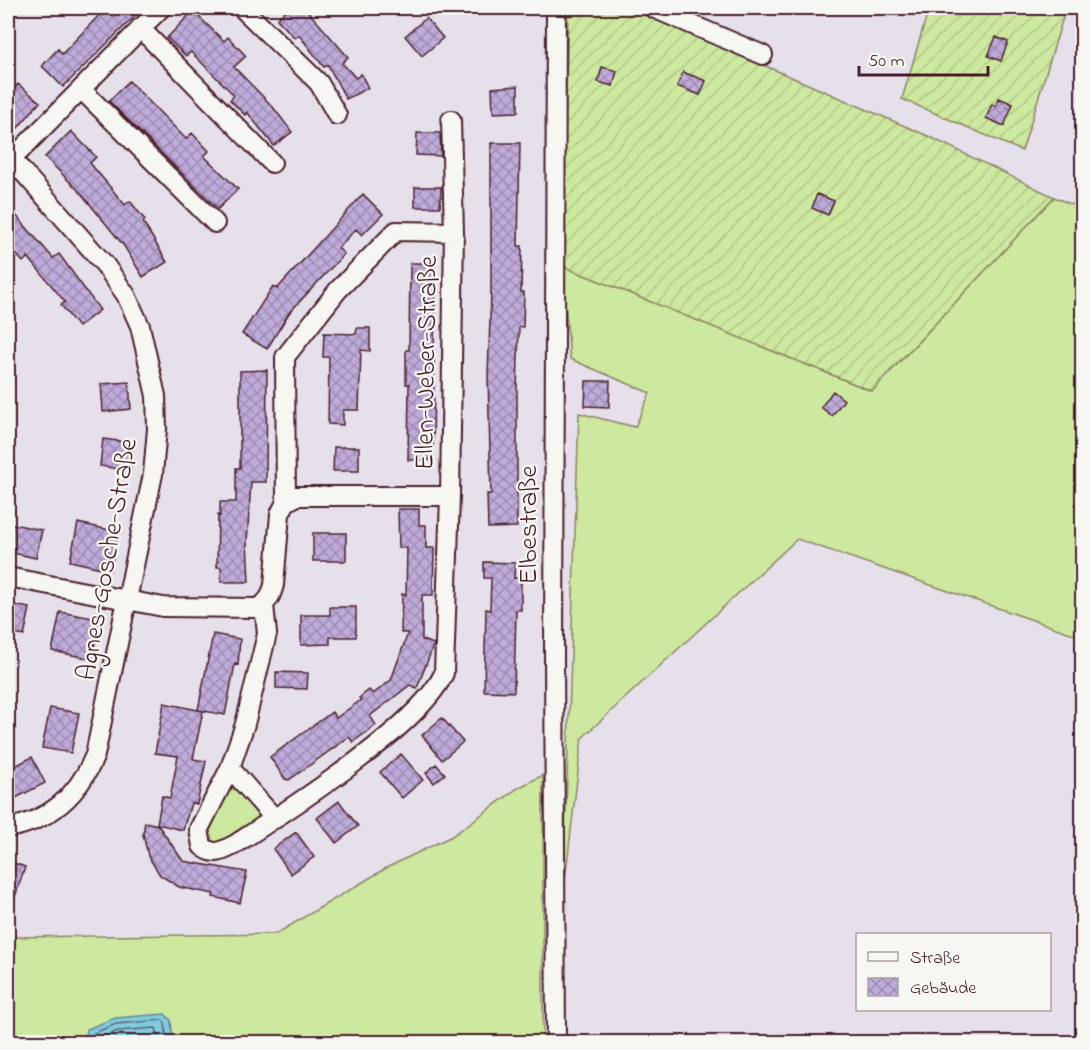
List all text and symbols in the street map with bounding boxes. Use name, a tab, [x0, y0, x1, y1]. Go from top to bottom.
scale bar	[859, 39, 988, 77]
text: 50 m	[868, 49, 905, 75]
street label: Ellen-Weber-Straße	[406, 255, 449, 471]
street label: Agnes-Gosche-Straße	[68, 434, 149, 684]
street label: Elbestraße	[510, 464, 549, 585]
legend	[856, 933, 1051, 1011]
text: Straße	[910, 946, 961, 972]
text: Gebäude	[910, 976, 977, 1002]

